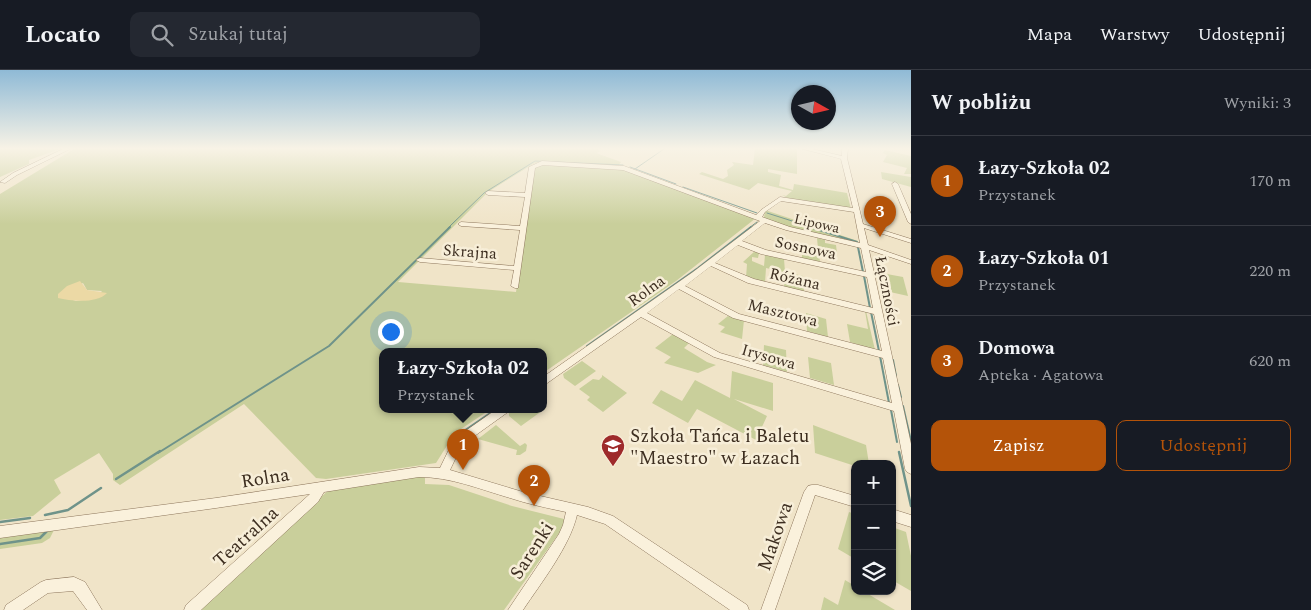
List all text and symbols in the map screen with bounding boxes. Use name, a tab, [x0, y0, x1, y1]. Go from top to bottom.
search box	[130, 12, 480, 57]
text: Locato	[25, 17, 100, 53]
text: Szukaj tutaj	[188, 20, 288, 49]
icon: search	[148, 21, 176, 49]
text: Mapa	[1027, 21, 1072, 48]
text: Warstwy	[1100, 21, 1169, 48]
text: Udostępnij	[1197, 21, 1286, 48]
north arrow	[791, 85, 836, 130]
text: W pobliżu	[931, 87, 1031, 119]
text: Wyniki: 3	[1224, 91, 1291, 115]
text: Łazy-Szkoła 02	[978, 154, 1110, 183]
text: 1	[943, 169, 951, 193]
text: 170 m	[1249, 169, 1291, 193]
text: Przystanek	[978, 183, 1056, 207]
pin: 3	[864, 196, 896, 237]
street label: Lipowa	[792, 208, 842, 239]
street label: Sosnowa	[773, 230, 839, 266]
street label: Skrajna	[442, 238, 498, 266]
text: Łazy-Szkoła 01	[978, 244, 1110, 273]
street label: Łączności	[868, 254, 906, 328]
text: 2	[943, 259, 951, 283]
text: 220 m	[1249, 259, 1291, 283]
street label: Różana	[767, 261, 823, 297]
street label: Rolna	[623, 269, 670, 313]
text: Przystanek	[978, 273, 1056, 297]
street label: Masztowa	[745, 293, 821, 333]
your location	[378, 319, 404, 345]
text: Domowa	[978, 334, 1055, 363]
street label: Irysowa	[739, 338, 799, 376]
popup	[379, 348, 547, 413]
text: 3	[943, 349, 951, 373]
text: 620 m	[1249, 349, 1291, 373]
text: Łazy-Szkoła 02	[397, 354, 529, 383]
text: Apteka · Agatowa	[978, 363, 1103, 387]
text: Przystanek	[397, 383, 475, 407]
button: Zapisz	[931, 420, 1106, 471]
button: Udostępnij	[1116, 420, 1291, 471]
place label: Szkoła Tańca i Baletu "Maestro" w Łazach	[630, 422, 810, 473]
pin: 1	[447, 429, 479, 470]
school or university icon: Szkoła Tańca i Baletu "Maestro" w Łazach	[600, 433, 626, 467]
street label: Rolna	[239, 460, 292, 497]
map controls	[851, 460, 896, 595]
button: +	[851, 460, 896, 505]
pin: 2	[518, 465, 550, 506]
street label: Makowa	[750, 497, 801, 575]
street label: Teatralna	[207, 499, 286, 575]
button: −	[851, 505, 896, 550]
street label: Sarenki	[503, 516, 562, 585]
button: layers	[851, 550, 896, 595]

